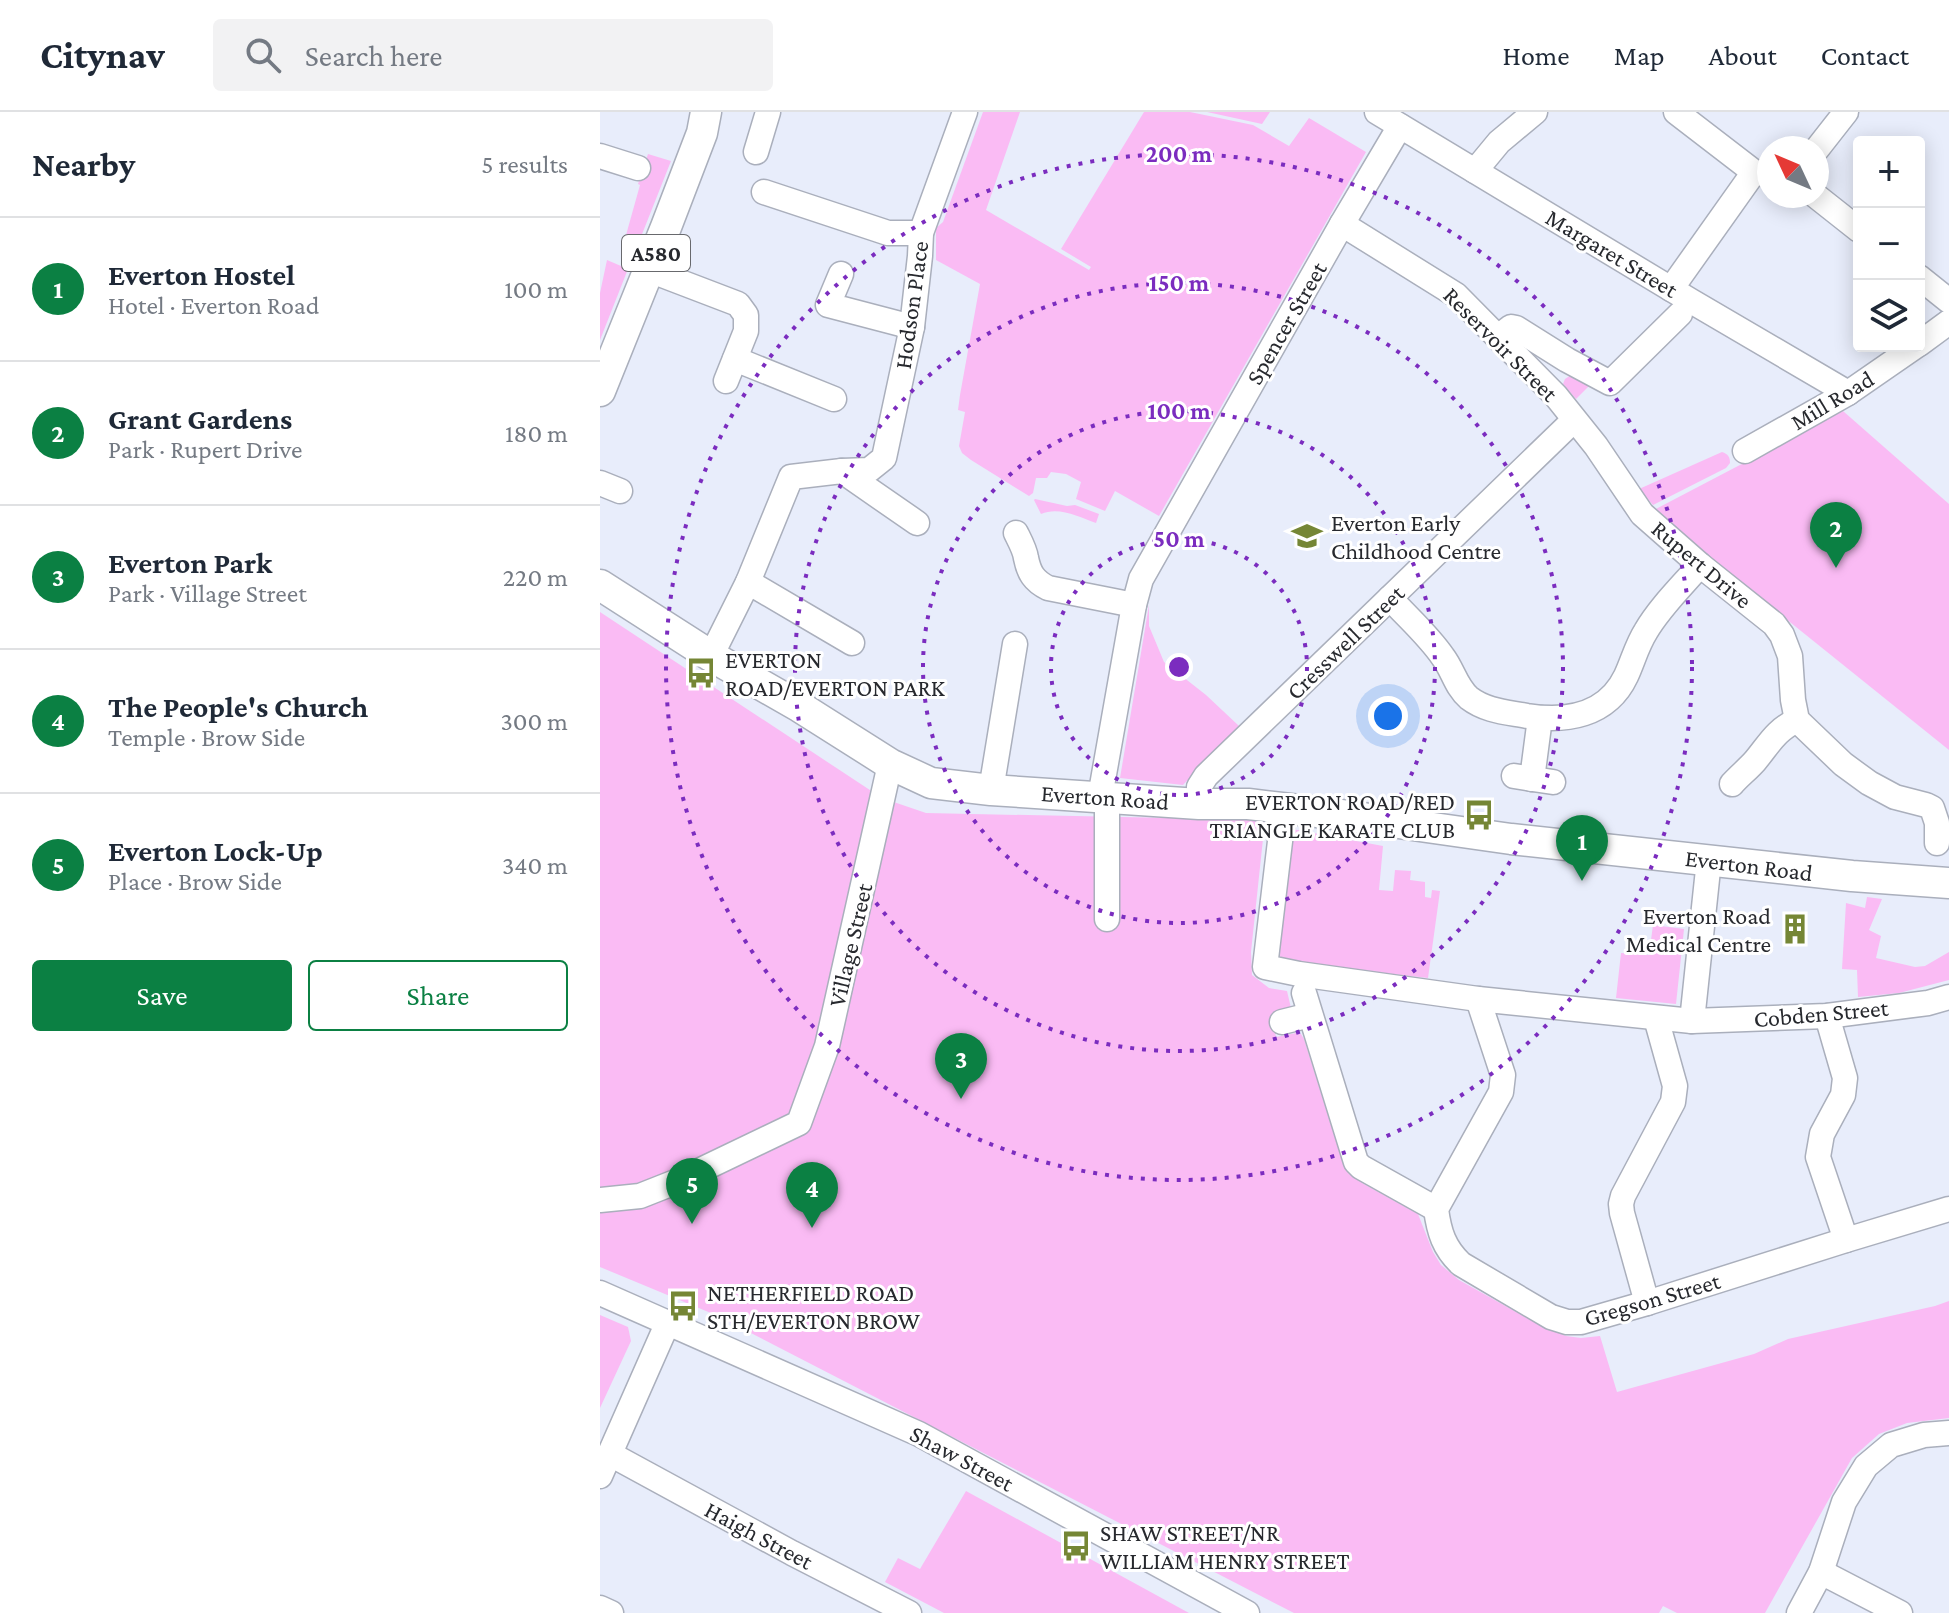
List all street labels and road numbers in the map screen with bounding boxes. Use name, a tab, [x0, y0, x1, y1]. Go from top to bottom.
street label: Margaret Street	[1541, 203, 1684, 303]
road number: A580	[622, 235, 690, 271]
street label: Hodson Place	[889, 239, 933, 371]
street label: Spencer Street	[1240, 256, 1332, 389]
street label: Reservoir Street	[1438, 281, 1564, 407]
street label: Mill Road	[1786, 365, 1879, 435]
street label: Rupert Drive	[1647, 514, 1757, 614]
street label: Cresswell Street	[1281, 578, 1410, 705]
street label: Everton Road	[1040, 779, 1170, 815]
street label: Everton Road	[1684, 844, 1815, 886]
street label: Village Street	[823, 880, 878, 1009]
street label: Cobden Street	[1753, 994, 1891, 1032]
street label: Gregson Street	[1581, 1266, 1724, 1331]
street label: Shaw Street	[906, 1419, 1019, 1497]
street label: Haigh Street	[700, 1495, 819, 1575]

